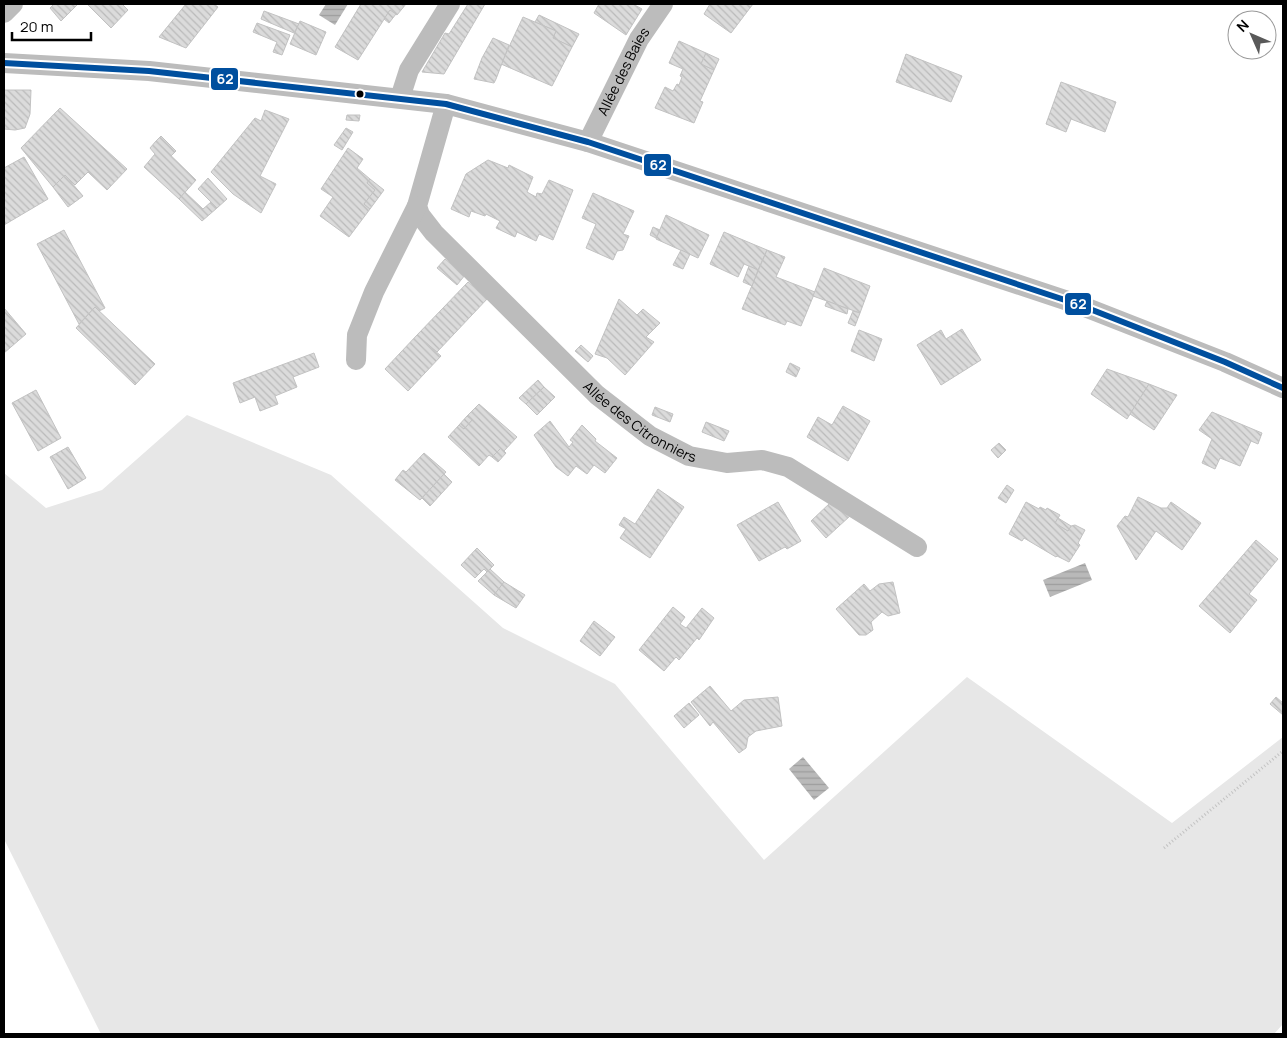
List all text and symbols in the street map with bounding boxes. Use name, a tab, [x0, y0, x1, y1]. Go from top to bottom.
scale bar	[12, 10, 91, 42]
north arrow	[1227, 10, 1277, 60]
text: N	[1232, 15, 1253, 36]
text: 20 m	[20, 16, 53, 37]
street label: Allée des Baies	[593, 23, 653, 118]
line badge: 62	[210, 67, 239, 91]
text: 62	[216, 69, 234, 88]
unlabelled marker	[355, 89, 365, 99]
line badge: 62	[643, 153, 672, 177]
text: 62	[649, 155, 667, 174]
line badge: 62	[1064, 292, 1092, 316]
text: 62	[1069, 294, 1087, 313]
street label: Allée des Citronniers	[579, 377, 698, 466]

